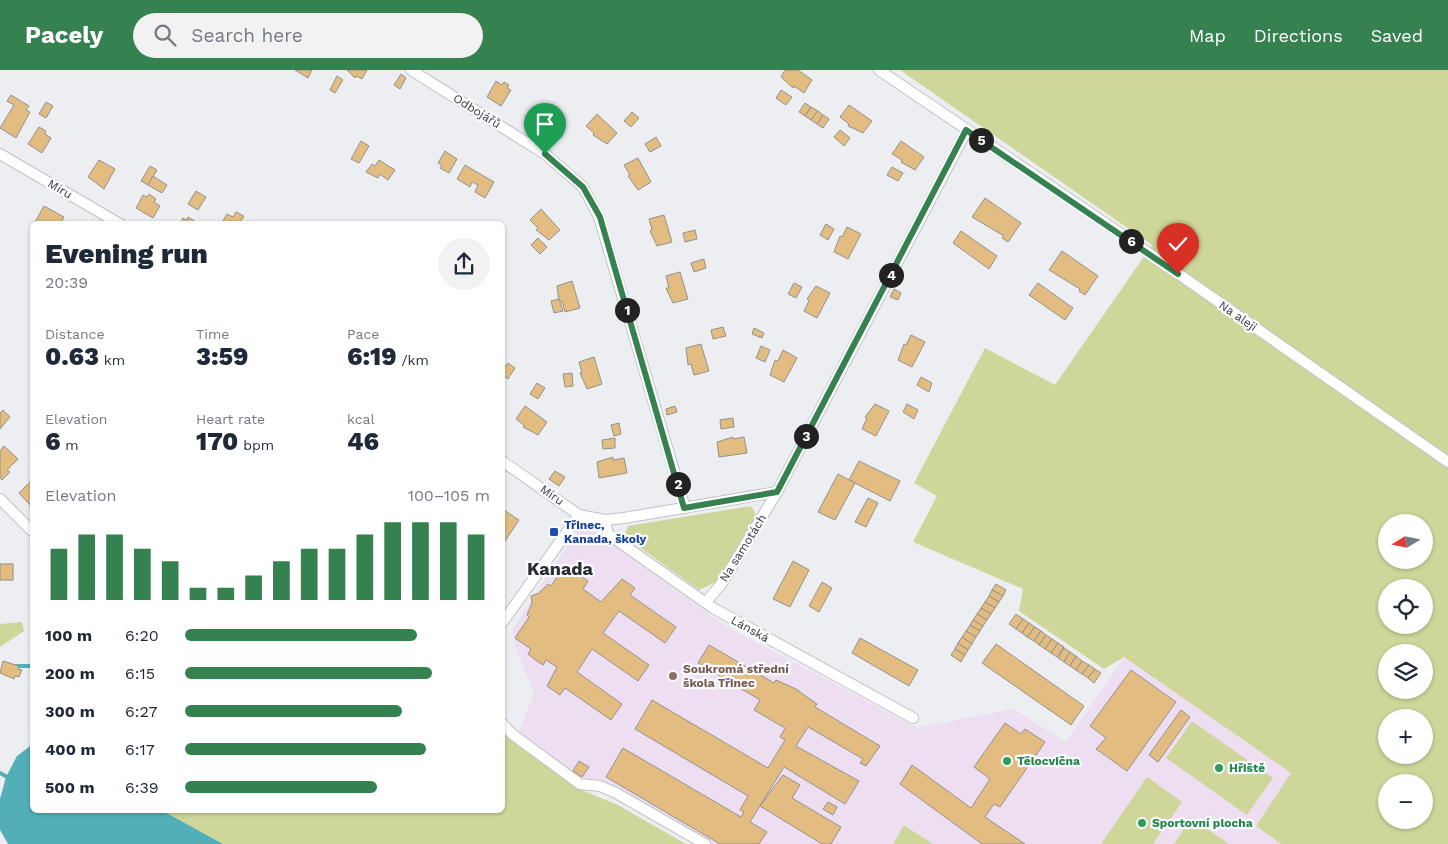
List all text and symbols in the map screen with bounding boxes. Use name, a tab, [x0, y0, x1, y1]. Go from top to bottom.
search box	[133, 13, 483, 58]
text: Pacely	[25, 21, 103, 49]
icon: search	[151, 21, 179, 49]
text: Search here	[191, 24, 303, 47]
text: Map	[1189, 25, 1226, 46]
text: Directions	[1254, 25, 1343, 46]
text: Saved	[1371, 25, 1423, 46]
street label: Odbojářů	[451, 91, 503, 131]
pin	[524, 103, 566, 154]
icon: arrive	[531, 110, 559, 138]
pin: 5	[968, 128, 994, 152]
text: 5	[977, 132, 986, 148]
street label: Míru	[45, 177, 75, 201]
pin	[1157, 223, 1199, 274]
pin: 6	[1118, 228, 1144, 254]
icon: check	[1164, 230, 1192, 258]
text: 6	[1127, 233, 1136, 249]
text: Evening run	[45, 237, 208, 270]
button: share	[438, 238, 490, 290]
pin: 4	[878, 262, 904, 288]
text: 4	[887, 267, 896, 283]
text: 20:39	[45, 273, 88, 292]
pin: 1	[614, 298, 640, 322]
street label: Na aleji	[1216, 298, 1260, 334]
text: 1	[624, 302, 631, 318]
text: Distance	[45, 326, 105, 342]
text: Time	[196, 326, 229, 342]
text: Pace	[347, 326, 379, 342]
text: 0.63	[45, 342, 99, 371]
text: 3:59	[196, 342, 249, 371]
text: 6:19	[347, 342, 397, 371]
text: km	[99, 352, 125, 368]
text: /km	[397, 352, 429, 368]
text: Elevation	[45, 411, 108, 427]
text: Heart rate	[196, 411, 265, 427]
text: kcal	[347, 411, 375, 427]
pin: 3	[794, 424, 818, 448]
text: 6	[45, 427, 60, 456]
text: 170	[196, 427, 238, 456]
text: 46	[347, 427, 379, 456]
text: 3	[802, 428, 811, 444]
text: m	[60, 437, 79, 453]
text: bpm	[238, 437, 274, 453]
pin: 2	[666, 472, 690, 496]
text: 2	[674, 476, 683, 492]
street label: Míru	[537, 482, 567, 508]
text: Elevation	[45, 486, 116, 505]
text: 100–105 m	[408, 486, 490, 505]
street label: Na samotách	[717, 512, 769, 584]
north arrow	[1378, 514, 1432, 569]
map controls	[1378, 514, 1433, 829]
place label: Třinec, Kanada, školy	[564, 518, 647, 546]
marker: Třinec, Kanada, školy	[548, 526, 560, 538]
district label: Kanada	[527, 558, 594, 579]
button: locate	[1378, 579, 1433, 634]
street label: Lánská	[729, 613, 772, 645]
text: 100 m	[45, 626, 92, 645]
text: 6:20	[125, 626, 159, 645]
button: layers	[1378, 644, 1433, 699]
place label: Soukromá střední škola Třinec	[683, 662, 789, 690]
text: 200 m	[45, 664, 95, 683]
text: 6:15	[125, 664, 155, 683]
marker: Soukromá střední škola Třinec	[667, 670, 679, 682]
text: 300 m	[45, 702, 95, 721]
text: 6:27	[125, 702, 157, 721]
button: +	[1378, 709, 1433, 764]
text: 400 m	[45, 740, 96, 759]
text: 6:17	[125, 740, 155, 759]
place label: Tělocvična	[1017, 754, 1080, 768]
marker: Tělocvična	[1001, 755, 1013, 767]
place label: Hřiště	[1229, 761, 1265, 775]
marker: Hřiště	[1213, 762, 1225, 774]
button: −	[1378, 774, 1433, 829]
text: 500 m	[45, 778, 95, 797]
text: 6:39	[125, 778, 159, 797]
place label: Sportovní plocha	[1152, 816, 1253, 830]
marker: Sportovní plocha	[1136, 817, 1148, 829]

